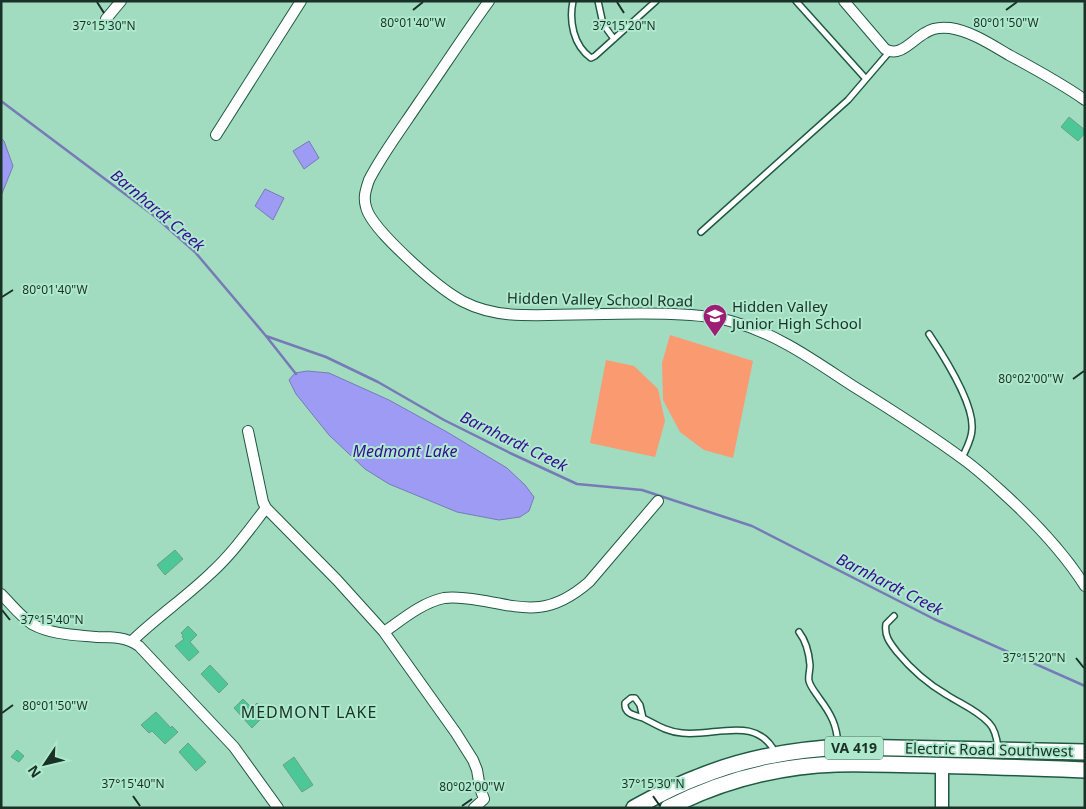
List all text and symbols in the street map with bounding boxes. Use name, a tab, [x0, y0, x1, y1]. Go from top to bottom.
text: 80°01'40"W	[380, 14, 446, 31]
text: 80°01'50"W	[973, 14, 1039, 31]
text: 37°15'30"N	[72, 17, 136, 34]
text: 37°15'20"N	[592, 17, 656, 34]
water label: Barnhardt Creek	[106, 164, 211, 257]
text: 80°01'40"W	[22, 281, 88, 298]
street label: Hidden Valley School Road	[507, 287, 693, 311]
place label: Hidden Valley Junior High School	[730, 296, 862, 333]
school or university icon: Hidden Valley Junior High School	[702, 303, 728, 337]
text: 80°02'00"W	[998, 370, 1064, 387]
water label: Barnhardt Creek	[457, 406, 572, 477]
water label: Medmont Lake	[353, 440, 457, 462]
water label: Barnhardt Creek	[833, 548, 948, 621]
text: 37°15'40"N	[20, 611, 84, 628]
text: 37°15'20"N	[1002, 649, 1066, 666]
text: 80°01'50"W	[22, 697, 88, 714]
district label: MEDMONT LAKE	[241, 701, 377, 723]
road number: VA 419	[825, 736, 883, 760]
street label: Electric Road Southwest	[905, 738, 1074, 760]
north arrow	[20, 739, 70, 789]
text: N	[23, 762, 45, 782]
text: 37°15'40"N	[101, 775, 165, 792]
text: 37°15'30"N	[621, 775, 685, 792]
text: 80°02'00"W	[439, 778, 505, 795]

